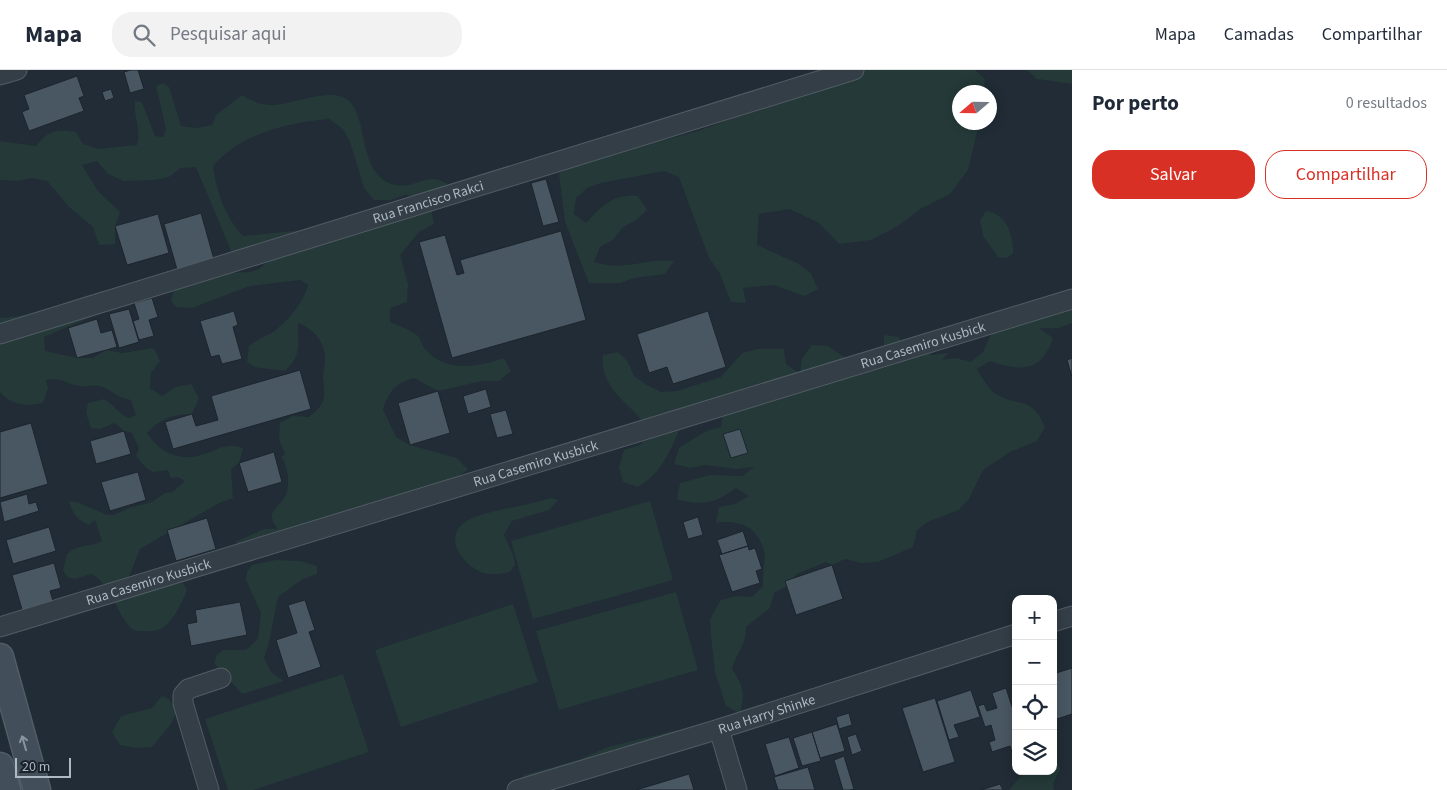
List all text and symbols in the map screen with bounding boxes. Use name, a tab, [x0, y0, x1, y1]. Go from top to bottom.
search box	[112, 12, 462, 57]
text: Mapa	[25, 17, 82, 52]
icon: search	[130, 21, 158, 49]
text: Pesquisar aqui	[170, 21, 286, 48]
text: Mapa	[1155, 22, 1196, 47]
text: Camadas	[1224, 22, 1294, 47]
text: Compartilhar	[1322, 22, 1422, 47]
north arrow	[952, 85, 997, 130]
text: Por perto	[1092, 88, 1179, 118]
text: 0 resultados	[1346, 92, 1427, 114]
button: Salvar	[1092, 150, 1255, 199]
button: Compartilhar	[1265, 150, 1427, 199]
street label: Rua Francisco Rakci	[370, 176, 486, 229]
street label: Rua Casemiro Kusbick	[858, 317, 988, 374]
street label: Rua Casemiro Kusbick	[471, 436, 601, 493]
street label: Rua Casemiro Kusbick	[84, 554, 213, 611]
map controls	[1012, 595, 1057, 775]
button: +	[1012, 595, 1057, 640]
button: −	[1012, 640, 1057, 685]
button: locate	[1012, 685, 1057, 730]
street label: Rua Harry Shinke	[716, 690, 818, 740]
button: layers	[1012, 730, 1057, 775]
one-way arrow	[19, 735, 28, 751]
scale bar	[15, 755, 71, 778]
text: 20 m	[22, 757, 50, 777]

